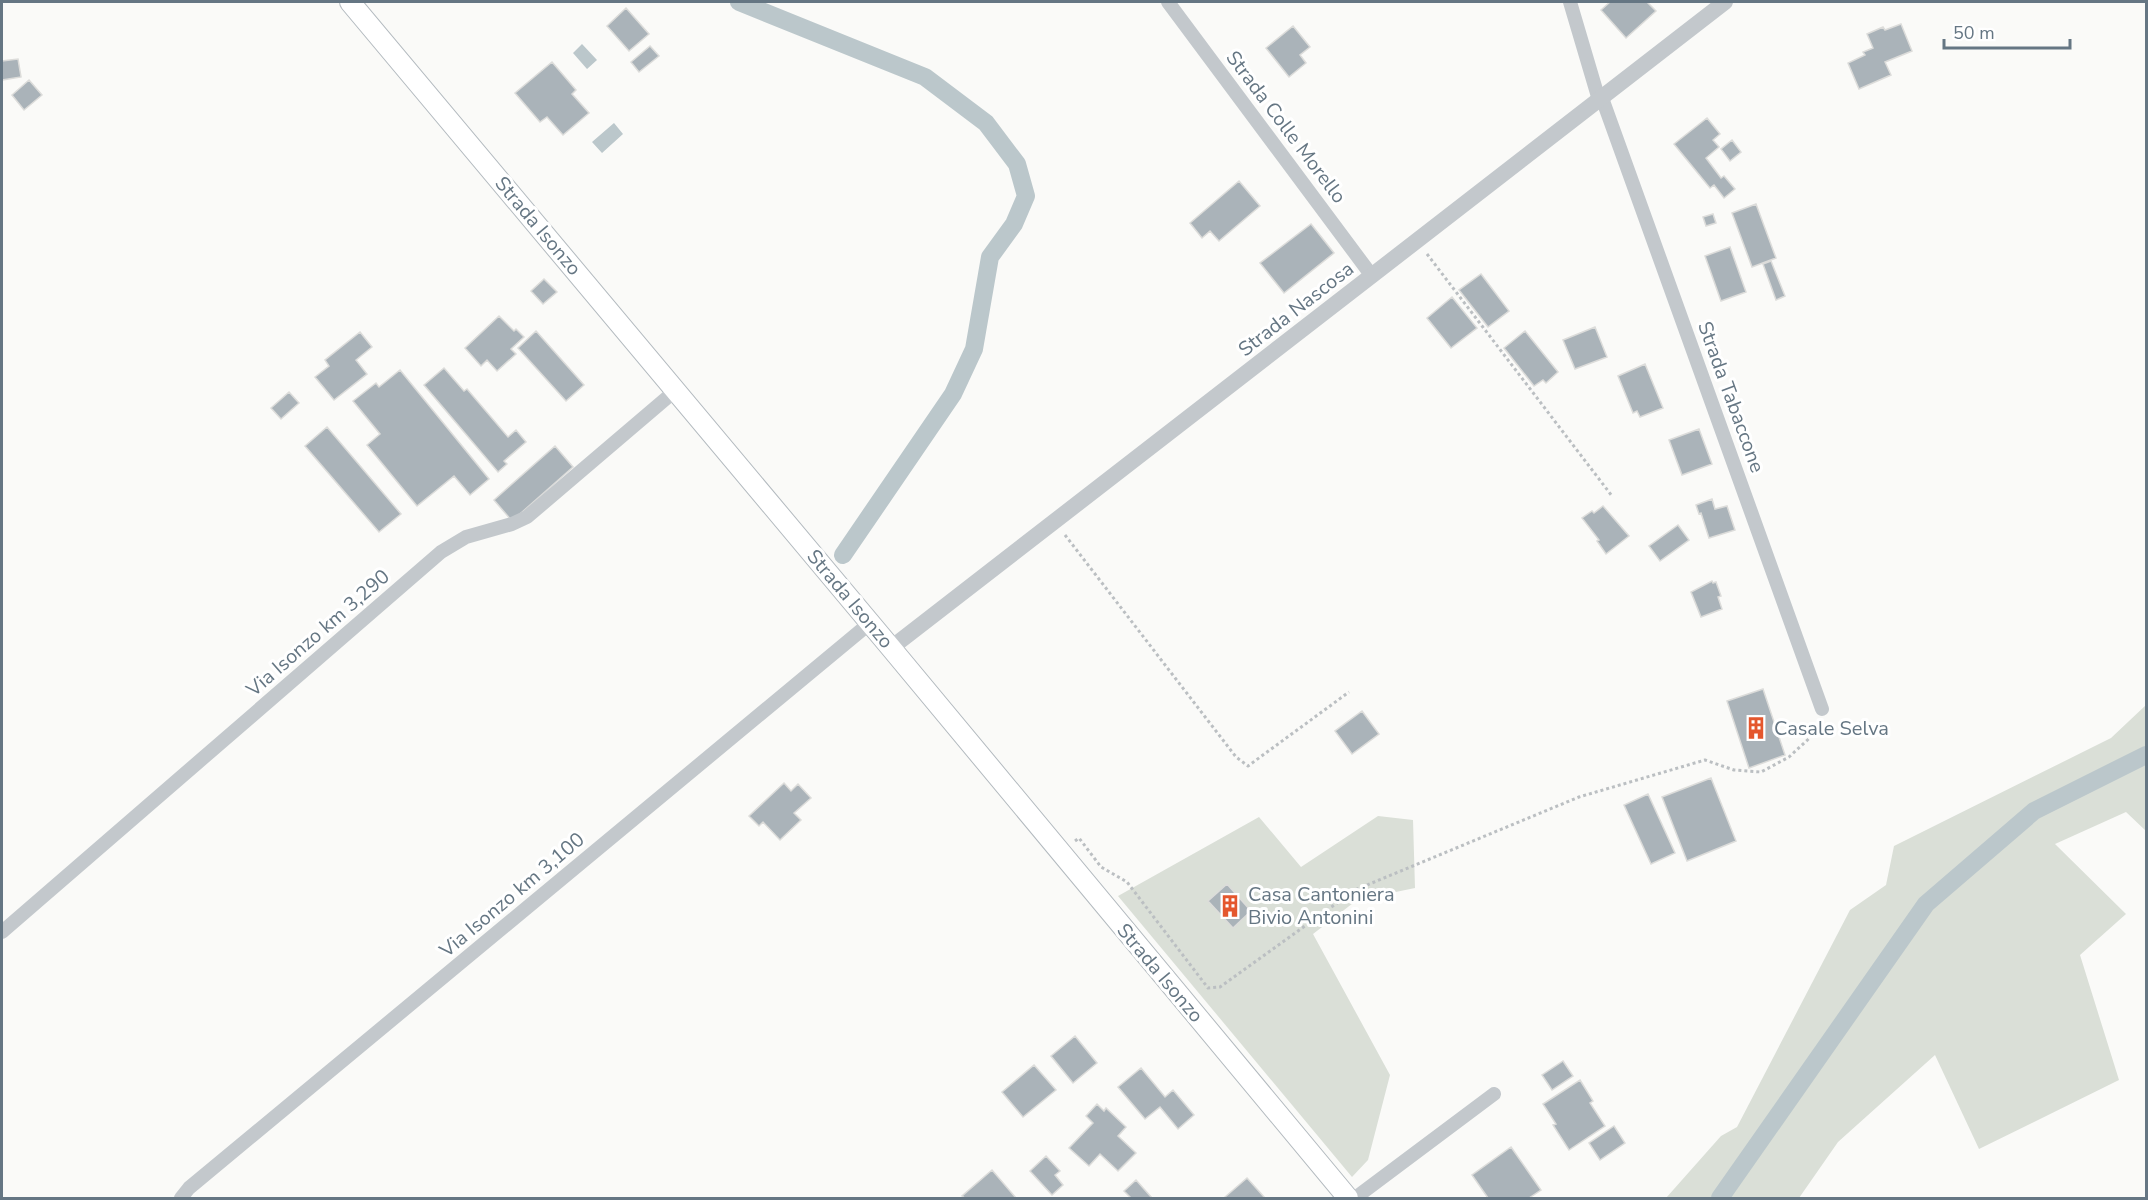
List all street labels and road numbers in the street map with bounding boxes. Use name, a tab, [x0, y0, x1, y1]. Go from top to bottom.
street label: Strada Colle Morello	[1220, 45, 1352, 209]
street label: Strada Isonzo	[489, 171, 587, 281]
street label: Strada Nascosa	[1233, 255, 1359, 363]
street label: Strada Tabaccone	[1691, 318, 1771, 476]
street label: Strada Isonzo	[801, 544, 899, 654]
street label: Via Isonzo km 3,290	[240, 563, 395, 703]
street label: Via Isonzo km 3,100	[433, 826, 590, 964]
street label: Strada Isonzo	[1111, 918, 1209, 1028]

